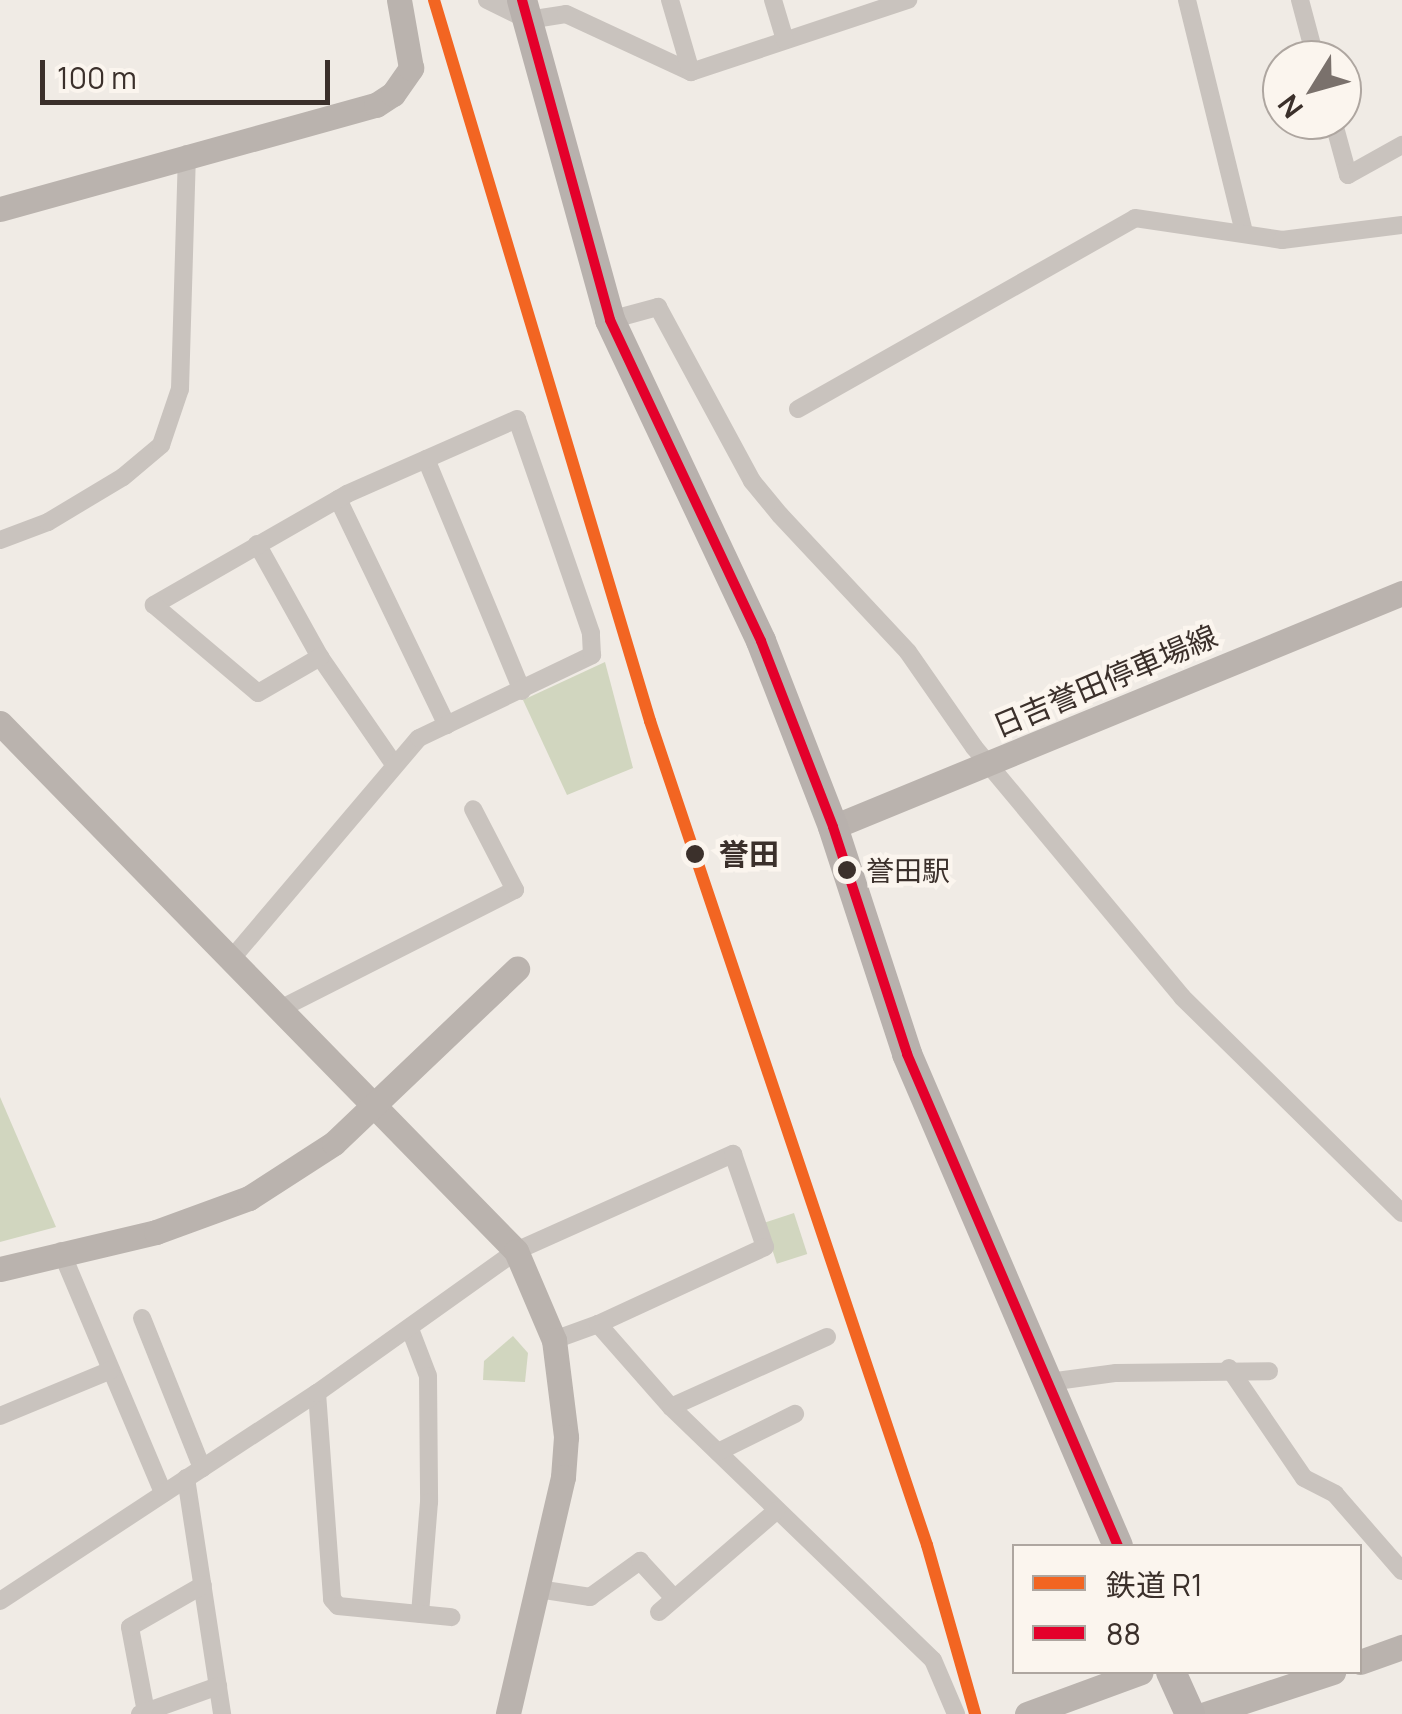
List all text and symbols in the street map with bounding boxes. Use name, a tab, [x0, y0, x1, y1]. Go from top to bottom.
scale bar	[45, 40, 335, 102]
north arrow	[1262, 40, 1362, 140]
text: 100 m	[57, 57, 137, 98]
text: N	[1268, 87, 1311, 126]
street label: 日吉誉田停車場線	[988, 618, 1222, 744]
place label: 誉田	[719, 836, 779, 872]
marker: 誉田	[680, 839, 710, 869]
place label: 誉田駅	[866, 853, 950, 887]
marker: 誉田駅	[837, 860, 857, 880]
legend	[1012, 1544, 1362, 1674]
text: 鉄道 R1	[1106, 1564, 1203, 1605]
text: 88	[1106, 1613, 1141, 1654]

